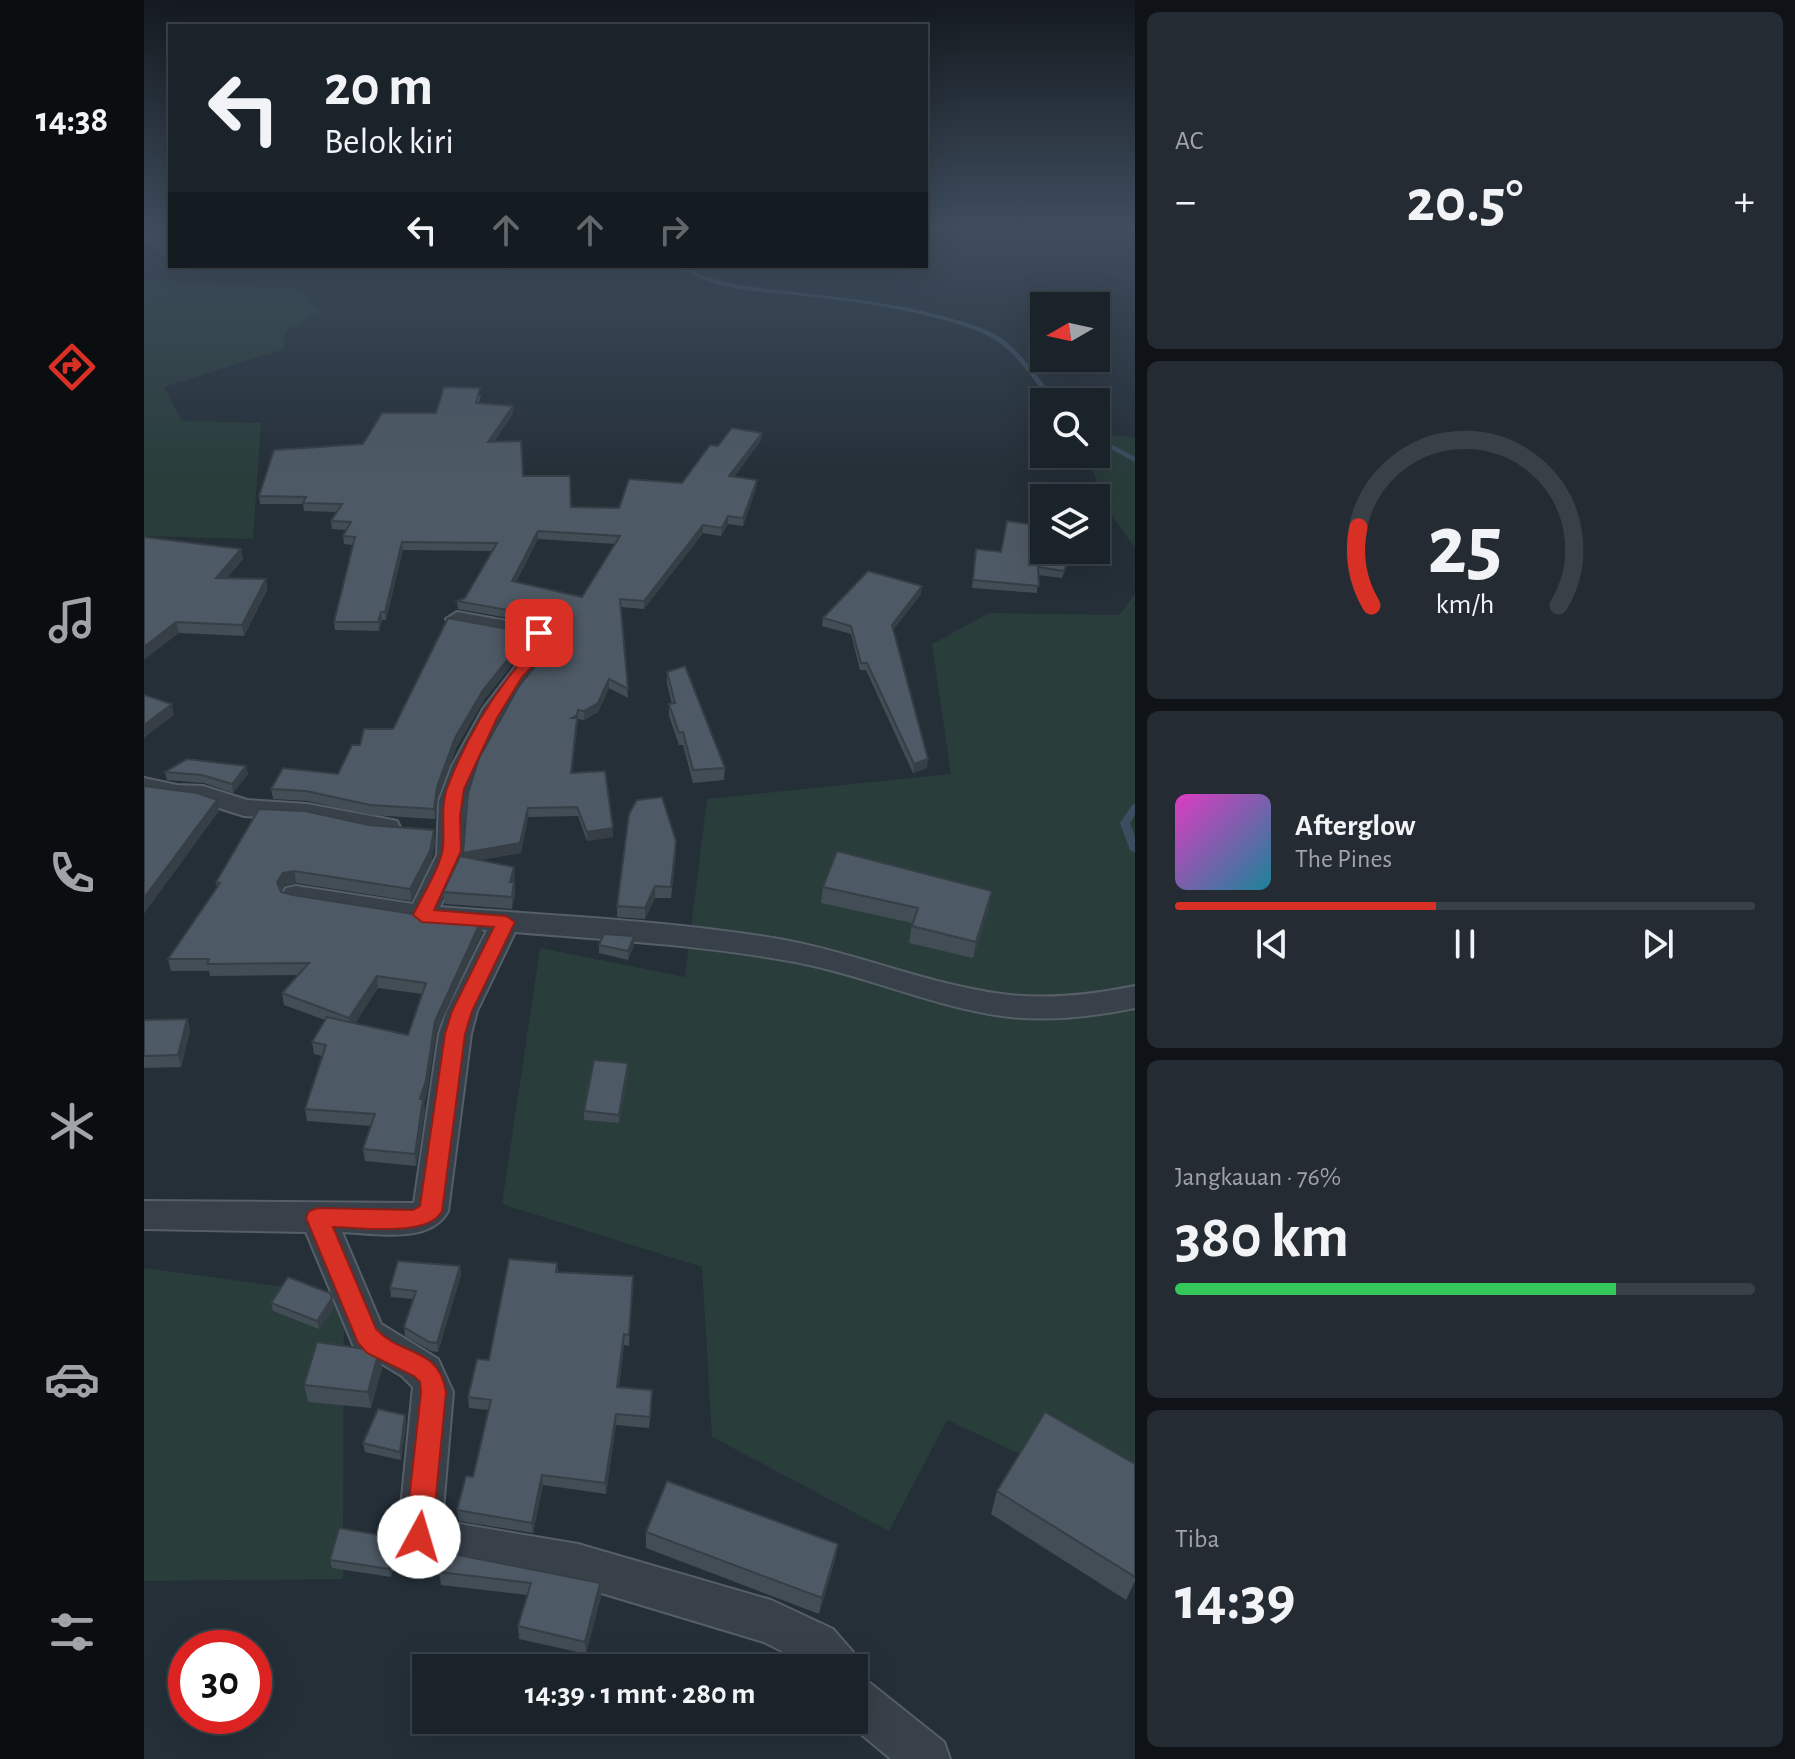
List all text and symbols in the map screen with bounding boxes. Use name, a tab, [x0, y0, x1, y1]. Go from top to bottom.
icon: left	[192, 56, 296, 160]
text: 20 m	[324, 59, 433, 115]
text: 14:38	[36, 102, 108, 138]
text: Belok kiri	[324, 124, 454, 160]
text: AC	[1175, 128, 1203, 154]
text: 20.5°	[1407, 172, 1523, 232]
text: −	[1175, 180, 1196, 224]
text: +	[1734, 180, 1755, 224]
icon: left	[400, 208, 444, 252]
icon: ahead	[484, 208, 528, 252]
icon: ahead	[568, 208, 612, 252]
icon: right	[652, 208, 696, 252]
north arrow	[1030, 292, 1110, 372]
map controls	[1030, 292, 1110, 564]
icon: directions	[44, 339, 100, 395]
button: search	[1030, 388, 1110, 468]
button: layers	[1030, 484, 1110, 564]
text: 25	[1427, 505, 1503, 589]
text: km/h	[1436, 590, 1494, 619]
icon: music	[44, 592, 100, 648]
pin	[505, 599, 573, 667]
icon: arrive	[517, 611, 561, 655]
text: Afterglow	[1295, 811, 1416, 841]
icon: phone	[44, 845, 100, 901]
text: The Pines	[1295, 846, 1392, 872]
icon: previous	[1250, 922, 1294, 966]
icon: pause	[1443, 922, 1487, 966]
icon: next	[1636, 922, 1680, 966]
icon: climate	[44, 1098, 100, 1154]
text: Jangkauan · 76%	[1175, 1164, 1341, 1190]
text: 380 km	[1175, 1208, 1349, 1268]
icon: car	[44, 1351, 100, 1407]
position arrow	[377, 1495, 461, 1579]
text: Tiba	[1175, 1526, 1219, 1552]
text: 14:39	[1175, 1570, 1295, 1630]
icon: filters	[44, 1604, 100, 1660]
speed limit sign: 30	[168, 1630, 272, 1734]
text: 14:39 · 1 mnt · 280 m	[525, 1679, 755, 1709]

